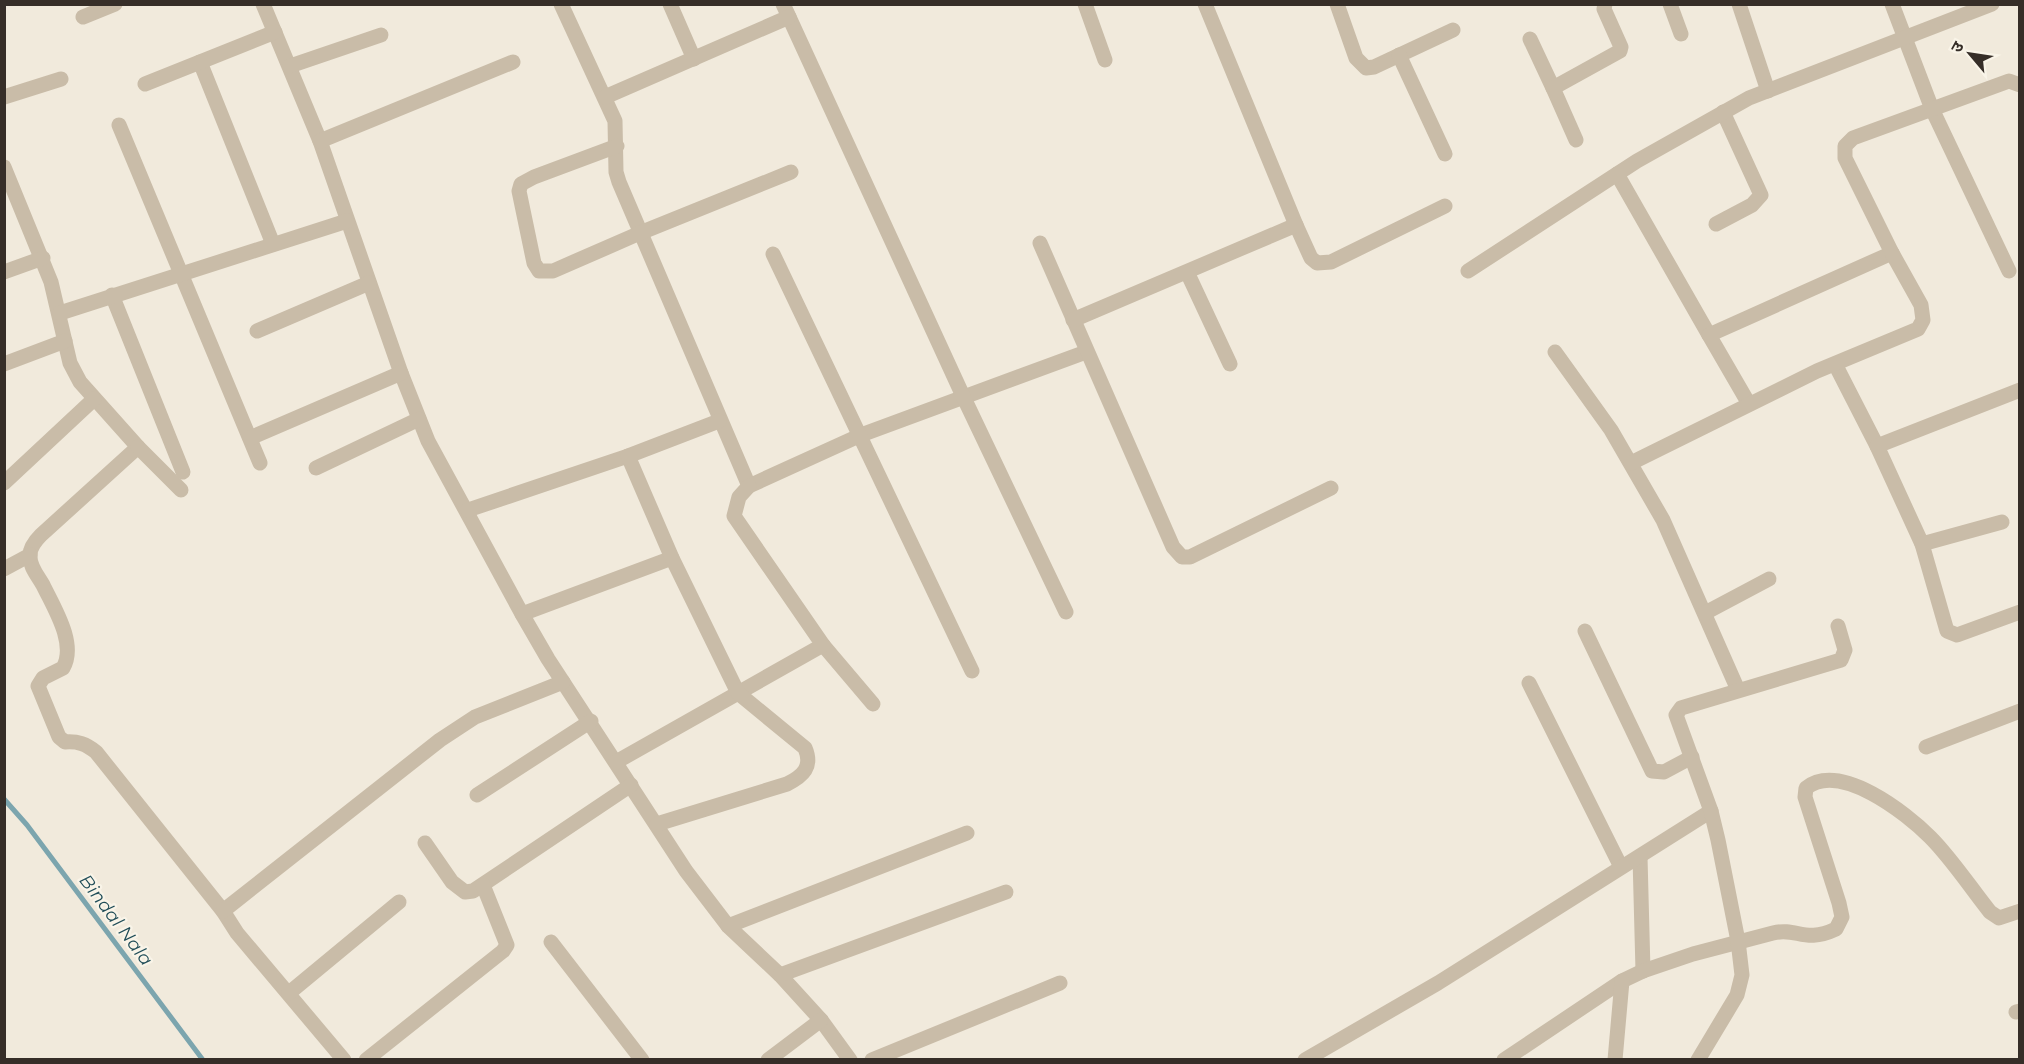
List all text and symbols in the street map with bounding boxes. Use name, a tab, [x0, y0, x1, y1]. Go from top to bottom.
north arrow	[1940, 24, 2000, 84]
text: उ	[1947, 38, 1968, 56]
water label: Bindal Nala	[75, 870, 157, 970]

